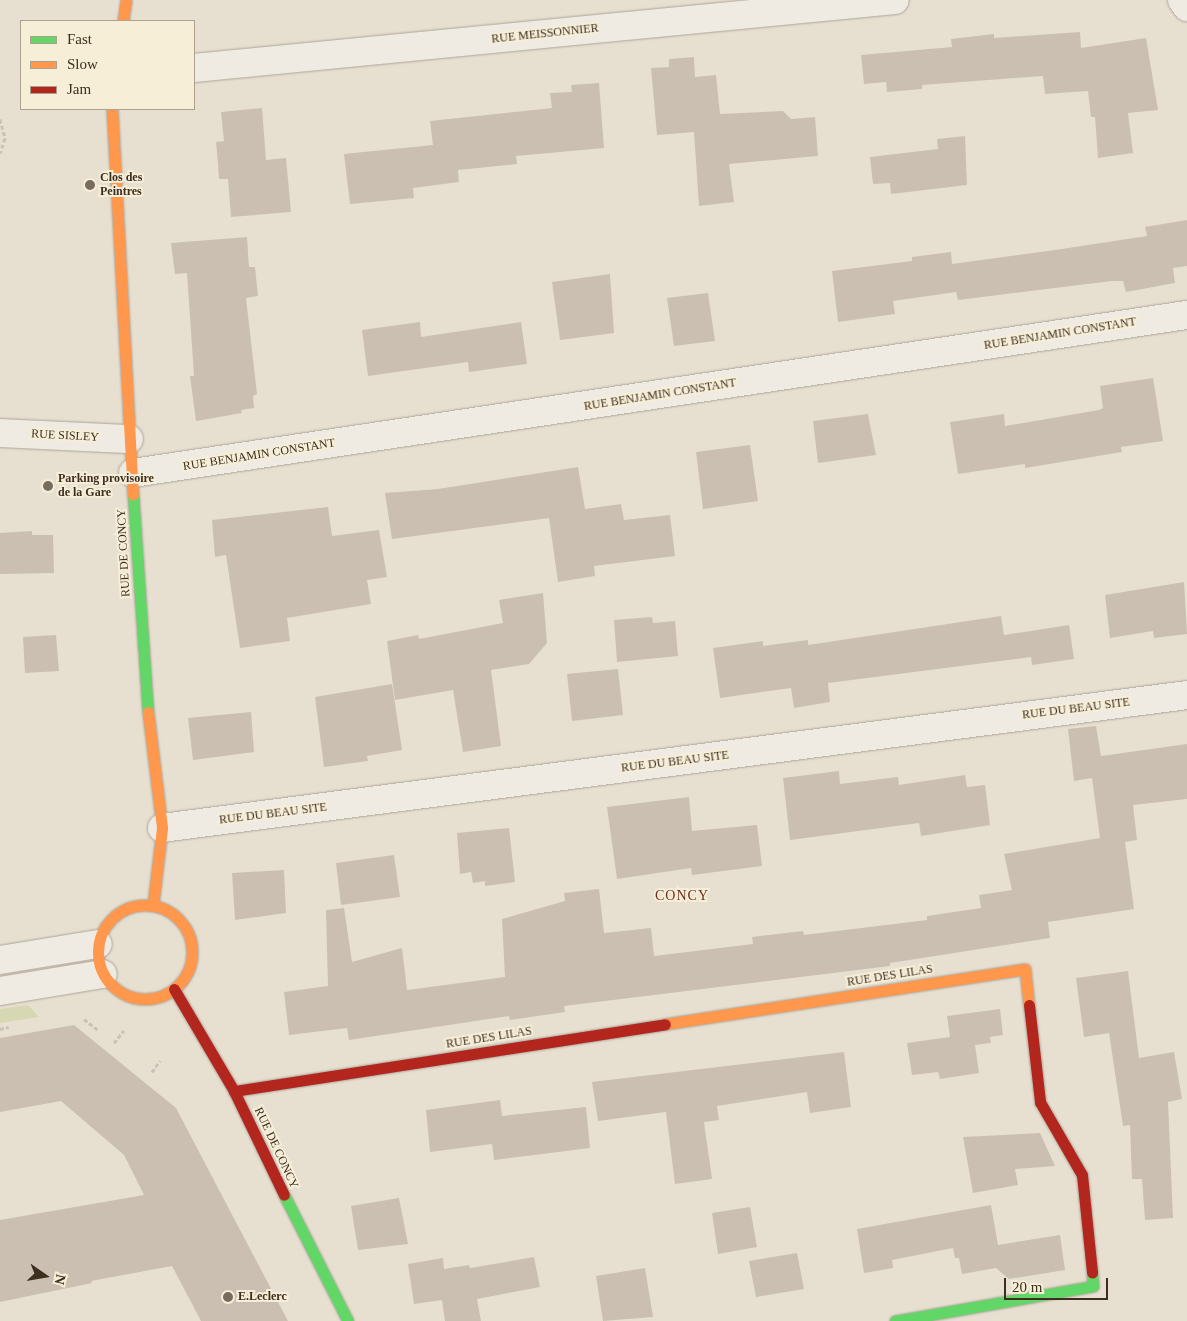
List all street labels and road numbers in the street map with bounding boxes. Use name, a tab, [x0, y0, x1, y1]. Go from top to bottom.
street label: RUE MEISSONNIER	[491, 21, 599, 47]
street label: RUE BENJAMIN CONSTANT	[983, 315, 1137, 353]
street label: RUE BENJAMIN CONSTANT	[583, 376, 737, 414]
street label: RUE SISLEY	[31, 427, 99, 445]
street label: RUE BENJAMIN CONSTANT	[182, 436, 336, 474]
street label: RUE DE CONCY	[115, 509, 133, 597]
street label: RUE DU BEAU SITE	[1021, 695, 1131, 723]
street label: RUE DU BEAU SITE	[620, 748, 730, 776]
street label: RUE DU BEAU SITE	[218, 800, 328, 828]
street label: RUE DES LILAS	[846, 962, 934, 990]
street label: RUE DES LILAS	[445, 1024, 533, 1052]
street label: RUE DE CONCY	[251, 1105, 301, 1191]

